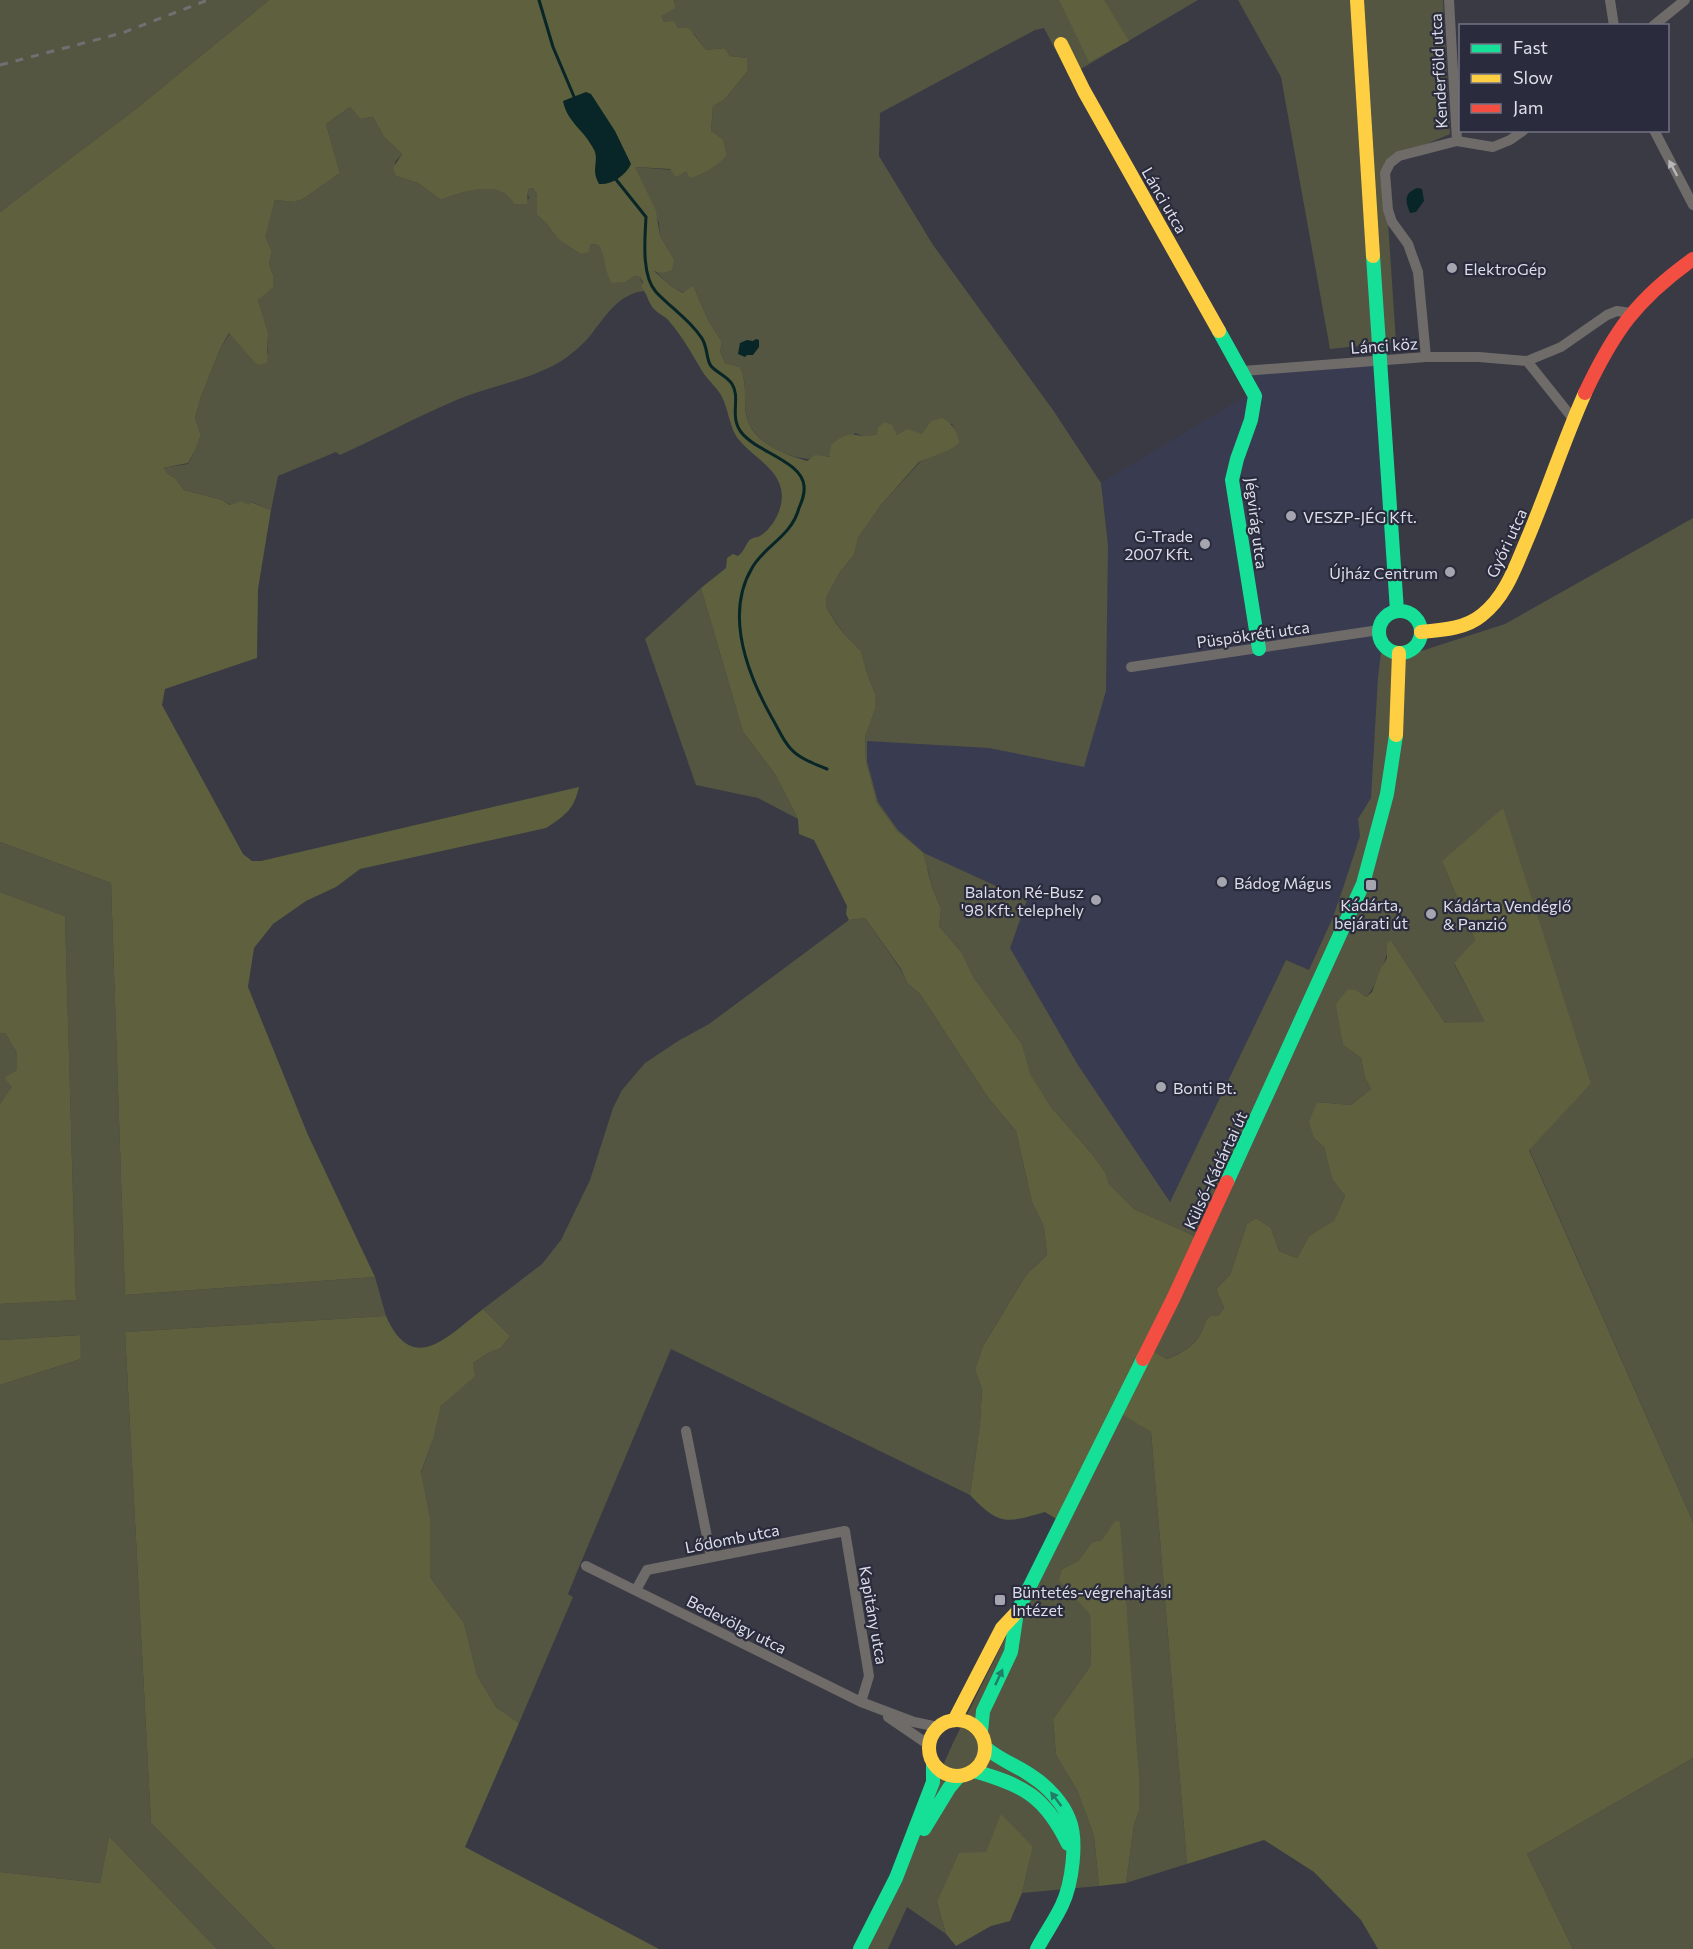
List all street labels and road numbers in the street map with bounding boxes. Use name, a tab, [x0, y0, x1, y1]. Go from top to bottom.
street label: Kenderföld utca	[1425, 13, 1451, 129]
street label: Lánci utca	[1138, 163, 1192, 237]
street label: Lánci köz	[1350, 333, 1418, 357]
street label: Jégvirág utca	[1242, 476, 1272, 570]
street label: Győri utca	[1482, 505, 1530, 581]
street label: Püspökréti utca	[1195, 617, 1311, 651]
street label: Külső-Kádártai út	[1179, 1108, 1251, 1232]
street label: Lődomb utca	[683, 1520, 781, 1556]
street label: Kapitány utca	[856, 1564, 892, 1666]
street label: Bedevölgy utca	[684, 1591, 790, 1657]

